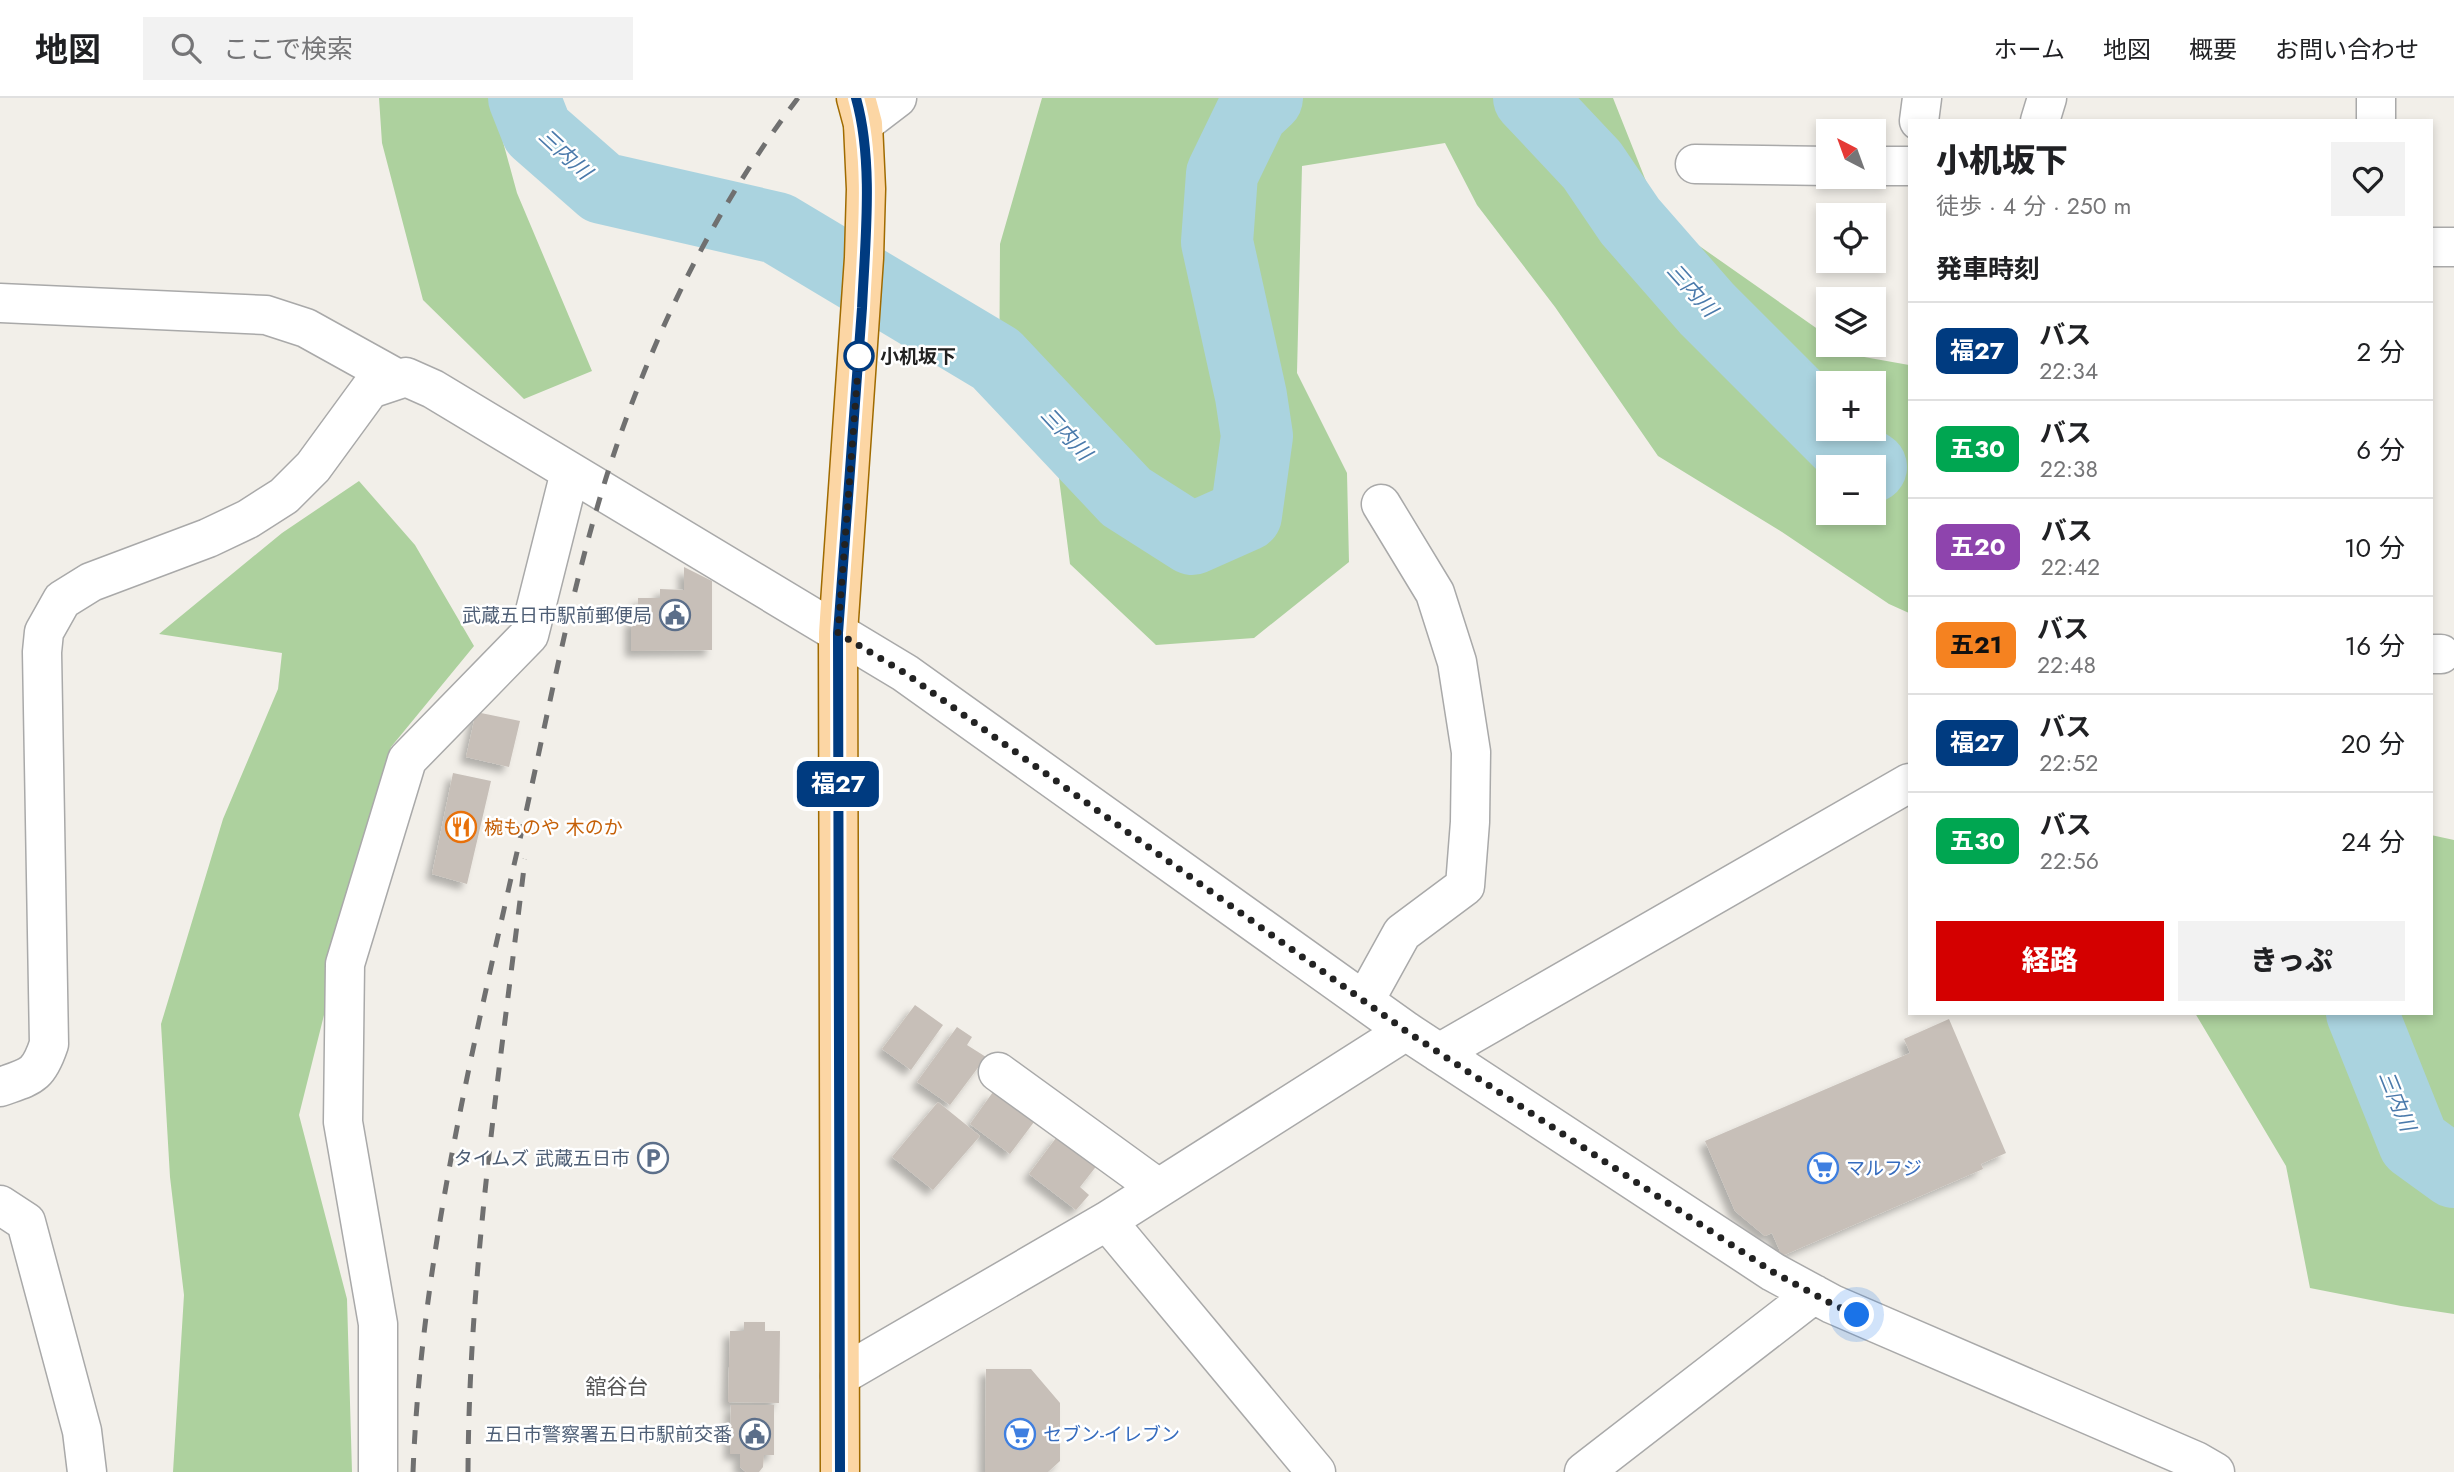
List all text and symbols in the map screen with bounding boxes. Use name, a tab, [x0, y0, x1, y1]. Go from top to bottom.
search box	[143, 17, 633, 80]
text: 地図	[35, 26, 101, 73]
icon: search	[167, 29, 205, 67]
text: ここで検索	[223, 30, 353, 68]
text: ホーム	[1994, 32, 2065, 67]
text: 地図	[2103, 32, 2151, 67]
text: 概要	[2189, 32, 2237, 67]
text: お問い合わせ	[2275, 32, 2419, 67]
north arrow	[1816, 119, 1886, 189]
map controls	[1816, 119, 1886, 525]
water label: 三内川	[532, 122, 600, 188]
text: 小机坂下	[1936, 137, 2068, 184]
button: heart	[2331, 142, 2405, 216]
text: 徒歩 · 4 分 · 250 m	[1936, 189, 2131, 223]
button: locate	[1816, 203, 1886, 273]
text: 発車時刻	[1936, 250, 2040, 288]
water label: 三内川	[1660, 257, 1726, 325]
button: layers	[1816, 287, 1886, 357]
text: バス	[2039, 316, 2091, 354]
text: 福27	[1950, 333, 2004, 368]
text: 2 分	[2356, 333, 2405, 371]
marker: 小机坂下	[844, 341, 874, 371]
place label: 小机坂下	[880, 343, 956, 370]
text: 22:34	[2039, 354, 2098, 388]
button: +	[1816, 371, 1886, 441]
water label: 三内川	[1034, 401, 1100, 469]
text: バス	[2040, 414, 2092, 452]
text: 五30	[1950, 431, 2005, 466]
text: 6 分	[2356, 431, 2405, 469]
text: 22:38	[2040, 452, 2098, 486]
button: −	[1816, 455, 1886, 525]
text: バス	[2041, 512, 2093, 550]
text: 五20	[1950, 529, 2006, 564]
text: 10 分	[2344, 529, 2405, 567]
text: 22:42	[2041, 550, 2100, 584]
public building icon: 武蔵五日市駅前郵便局	[658, 598, 692, 632]
place label: 武蔵五日市駅前郵便局	[462, 602, 652, 629]
text: バス	[2037, 610, 2089, 648]
text: 五21	[1950, 627, 2002, 662]
text: 16 分	[2345, 627, 2405, 665]
text: 22:48	[2037, 648, 2096, 682]
text: バス	[2039, 708, 2091, 746]
text: 福27	[1950, 725, 2004, 760]
text: 20 分	[2341, 725, 2405, 763]
text: 22:52	[2039, 746, 2098, 780]
line badge: 福27	[798, 761, 878, 807]
text: 福27	[811, 766, 865, 801]
text: バス	[2040, 806, 2092, 844]
restaurant icon: 椀ものや 木のか	[444, 810, 478, 844]
place label: 椀ものや 木のか	[484, 814, 623, 841]
text: 五30	[1950, 823, 2005, 858]
text: 24 分	[2341, 823, 2405, 861]
text: 22:56	[2040, 844, 2099, 878]
button: 経路	[1936, 921, 2164, 1001]
button: きっぷ	[2178, 921, 2405, 1001]
water label: 三内川	[2371, 1066, 2423, 1138]
parking icon: タイムズ 武蔵五日市	[636, 1141, 670, 1175]
place label: タイムズ 武蔵五日市	[454, 1145, 630, 1172]
supermarket icon: マルフジ	[1806, 1151, 1840, 1185]
place label: マルフジ	[1846, 1155, 1922, 1182]
your location	[1839, 1297, 1874, 1332]
district label: 舘谷台	[586, 1372, 649, 1402]
public building icon: 五日市警察署五日市駅前交番	[738, 1417, 772, 1451]
supermarket icon: セブン-イレブン	[1003, 1417, 1037, 1451]
place label: 五日市警察署五日市駅前交番	[485, 1421, 732, 1448]
place label: セブン-イレブン	[1043, 1421, 1180, 1448]

